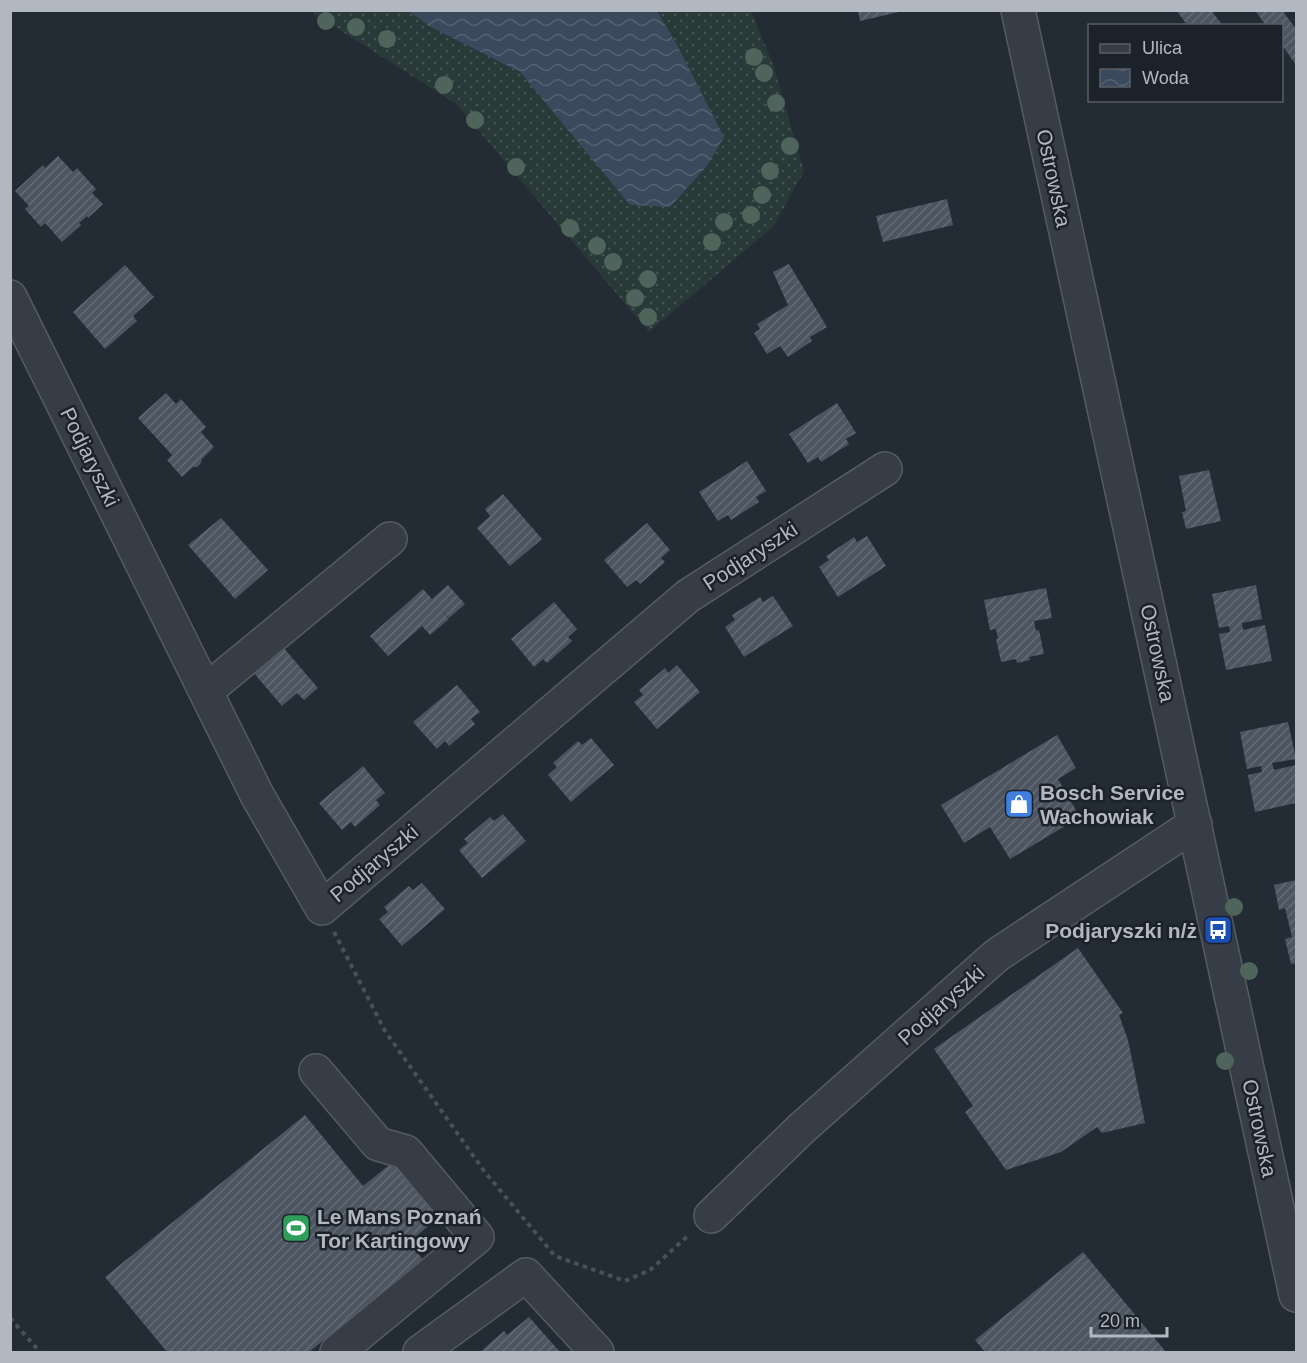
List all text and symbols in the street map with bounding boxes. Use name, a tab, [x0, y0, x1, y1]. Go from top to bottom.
legend	[1088, 24, 1283, 102]
text: Ulica	[1142, 38, 1183, 58]
text: Woda	[1142, 68, 1190, 88]
street label: Ostrowska	[1032, 127, 1076, 229]
street label: Podjaryszki	[56, 404, 124, 510]
street label: Podjaryszki	[699, 517, 801, 595]
street label: Ostrowska	[1136, 602, 1180, 704]
place label: Bosch Service Wachowiak	[1040, 781, 1185, 828]
shop icon: Bosch Service Wachowiak	[1003, 788, 1035, 820]
street label: Podjaryszki	[325, 820, 423, 906]
bus stop icon: Podjaryszki n/ż	[1202, 914, 1234, 946]
place label: Podjaryszki n/ż	[1045, 919, 1197, 942]
street label: Podjaryszki	[893, 961, 989, 1049]
street label: Ostrowska	[1238, 1077, 1282, 1179]
place label: Le Mans Poznań Tor Kartingowy	[317, 1205, 482, 1252]
sports icon: Le Mans Poznań Tor Kartingowy	[280, 1212, 312, 1244]
scale bar	[1091, 1300, 1168, 1338]
text: 20 m	[1100, 1311, 1140, 1331]

